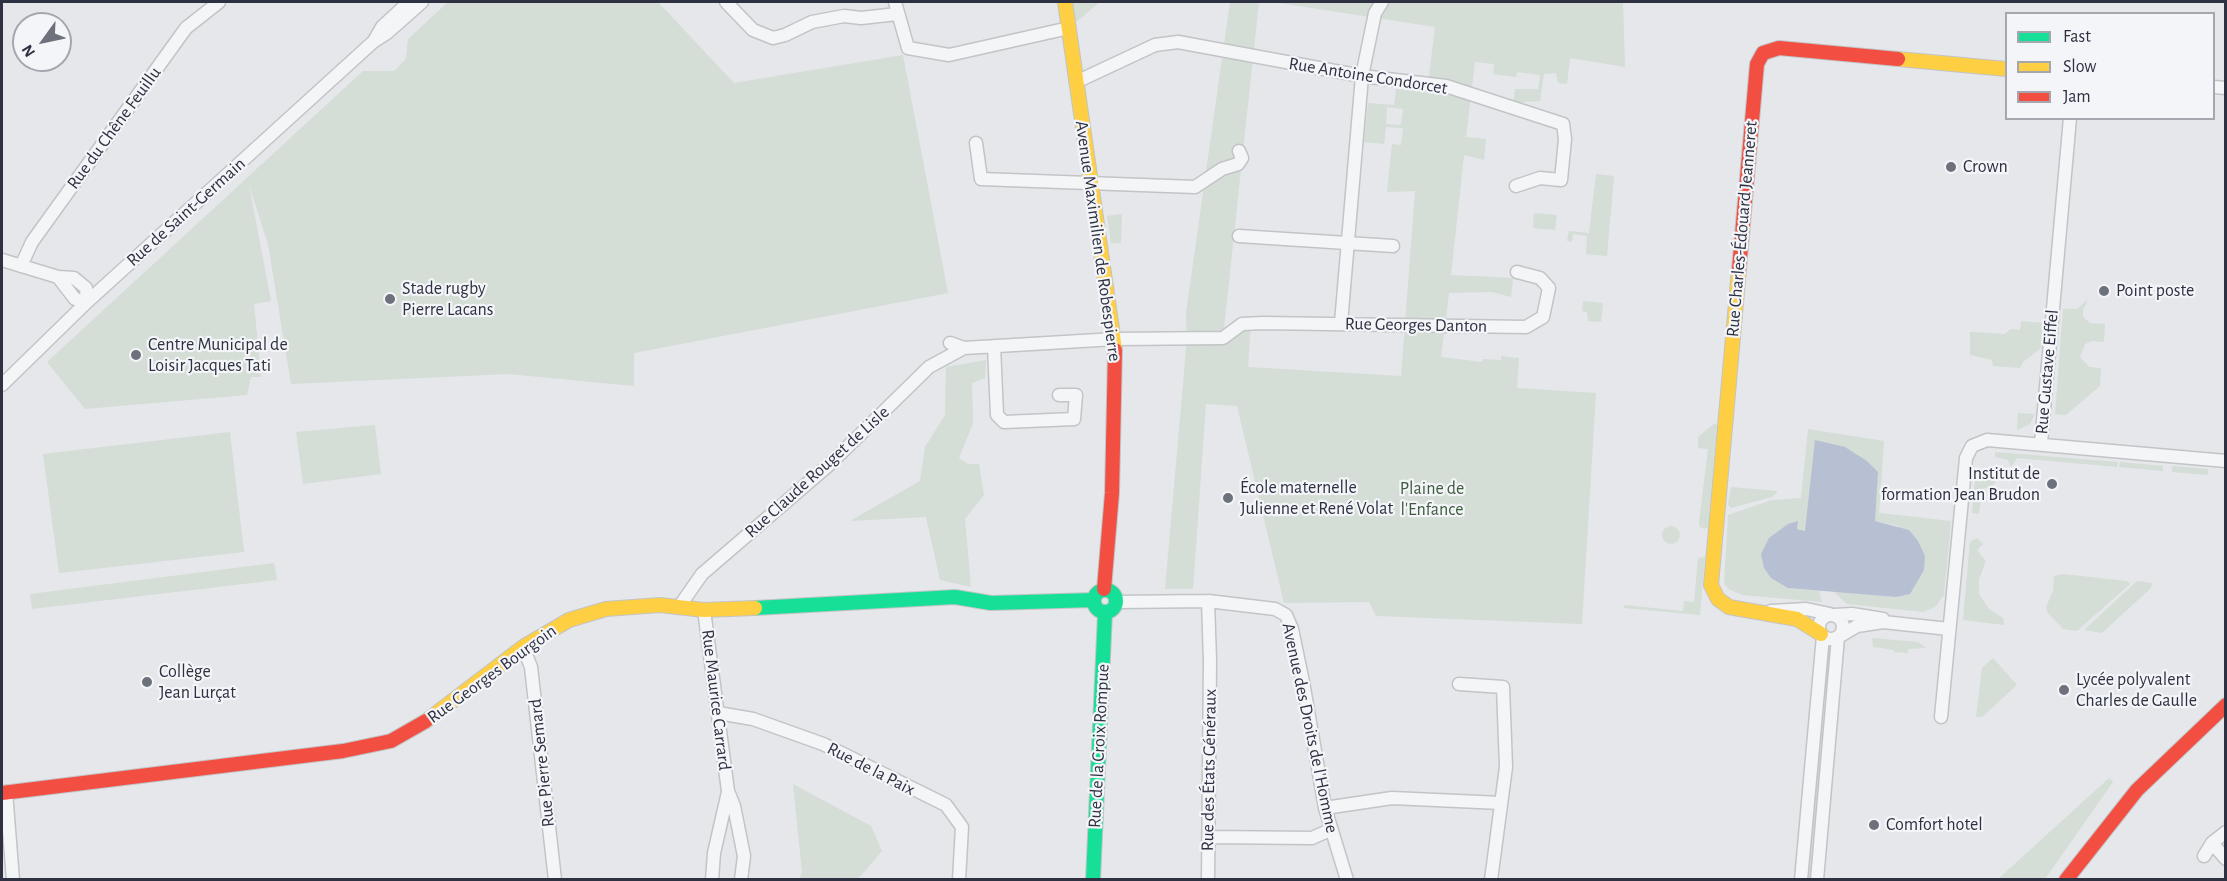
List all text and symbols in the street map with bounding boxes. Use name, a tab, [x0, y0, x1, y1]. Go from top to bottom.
north arrow	[12, 12, 72, 72]
legend	[2005, 12, 2215, 120]
text: Fast	[2063, 28, 2091, 46]
text: N	[19, 42, 38, 60]
street label: Rue Antoine Condorcet	[1287, 53, 1449, 99]
text: Slow	[2063, 58, 2096, 76]
street label: Rue du Chêne Feuillu	[62, 63, 166, 193]
text: Jam	[2063, 88, 2091, 106]
street label: Avenue Maximilien de Robespierre	[1070, 119, 1126, 363]
street label: Rue Charles-Édouard Jeanneret	[1722, 120, 1762, 338]
street label: Rue de Saint-Germain	[122, 153, 250, 271]
place label: Crown	[1963, 156, 2008, 178]
marker: Crown	[1944, 160, 1958, 174]
place label: Stade rugby Pierre Lacans	[402, 278, 494, 320]
place label: Point poste	[2116, 280, 2194, 302]
marker: Point poste	[2097, 284, 2111, 298]
marker: Stade rugby Pierre Lacans	[383, 292, 397, 306]
street label: Rue Gustave Eiffel	[2031, 309, 2063, 435]
street label: Rue Georges Danton	[1345, 313, 1487, 337]
place label: Centre Municipal de Loisir Jacques Tati	[148, 334, 288, 376]
marker: Centre Municipal de Loisir Jacques Tati	[129, 348, 143, 362]
street label: Rue Claude Rouget de Lisle	[740, 401, 894, 543]
place label: Institut de formation Jean Brudon	[1881, 463, 2040, 506]
place label: École maternelle Julienne et René Volat	[1240, 477, 1393, 520]
marker: Institut de formation Jean Brudon	[2045, 477, 2059, 491]
park label: Plaine de l'Enfance	[1400, 478, 1464, 520]
marker: École maternelle Julienne et René Volat	[1221, 491, 1235, 505]
street label: Rue Georges Bourgoin	[423, 620, 561, 728]
street label: Avenue des Droits de l'Homme	[1277, 621, 1343, 835]
street label: Rue Maurice Carrard	[697, 628, 735, 772]
place label: Collège Jean Lurçat	[159, 661, 236, 704]
street label: Rue de la Croix Rompue	[1084, 663, 1114, 829]
place label: Lycée polyvalent Charles de Gaulle	[2076, 669, 2197, 712]
marker: Collège Jean Lurçat	[140, 675, 154, 689]
marker: Lycée polyvalent Charles de Gaulle	[2057, 683, 2071, 697]
street label: Rue des États Généraux	[1197, 689, 1221, 851]
street label: Rue Pierre Semard	[525, 698, 559, 828]
street label: Rue de la Paix	[823, 738, 919, 800]
place label: Comfort hotel	[1886, 814, 1983, 836]
marker: Comfort hotel	[1867, 818, 1881, 832]

